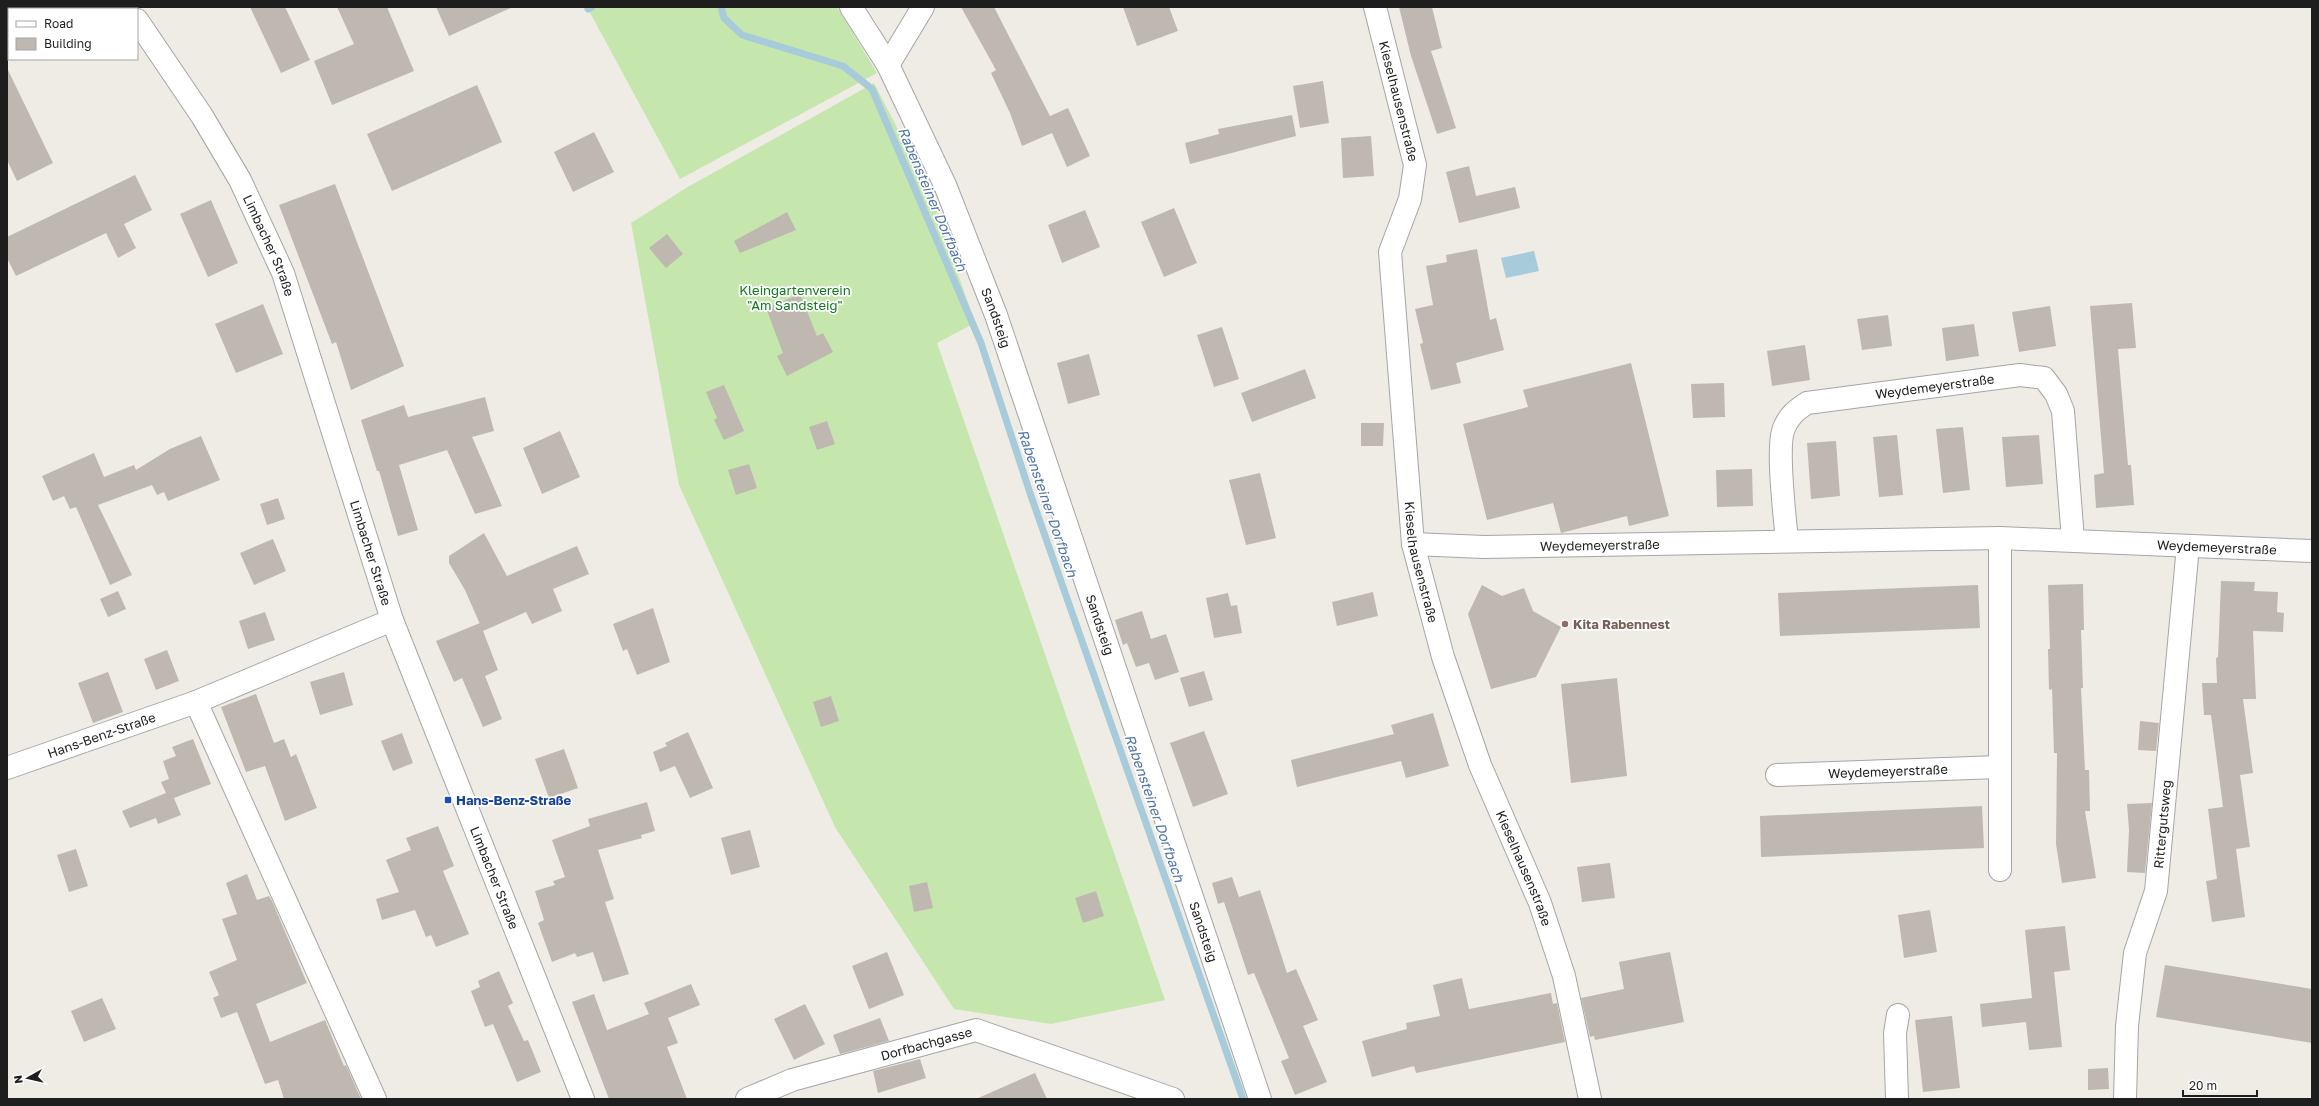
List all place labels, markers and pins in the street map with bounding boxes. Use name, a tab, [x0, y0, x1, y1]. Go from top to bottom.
place label: Kita Rabennest	[1573, 616, 1670, 632]
marker: Kita Rabennest	[1560, 619, 1570, 629]
place label: Hans-Benz-Straße	[456, 792, 571, 808]
marker: Hans-Benz-Straße	[443, 795, 453, 805]

